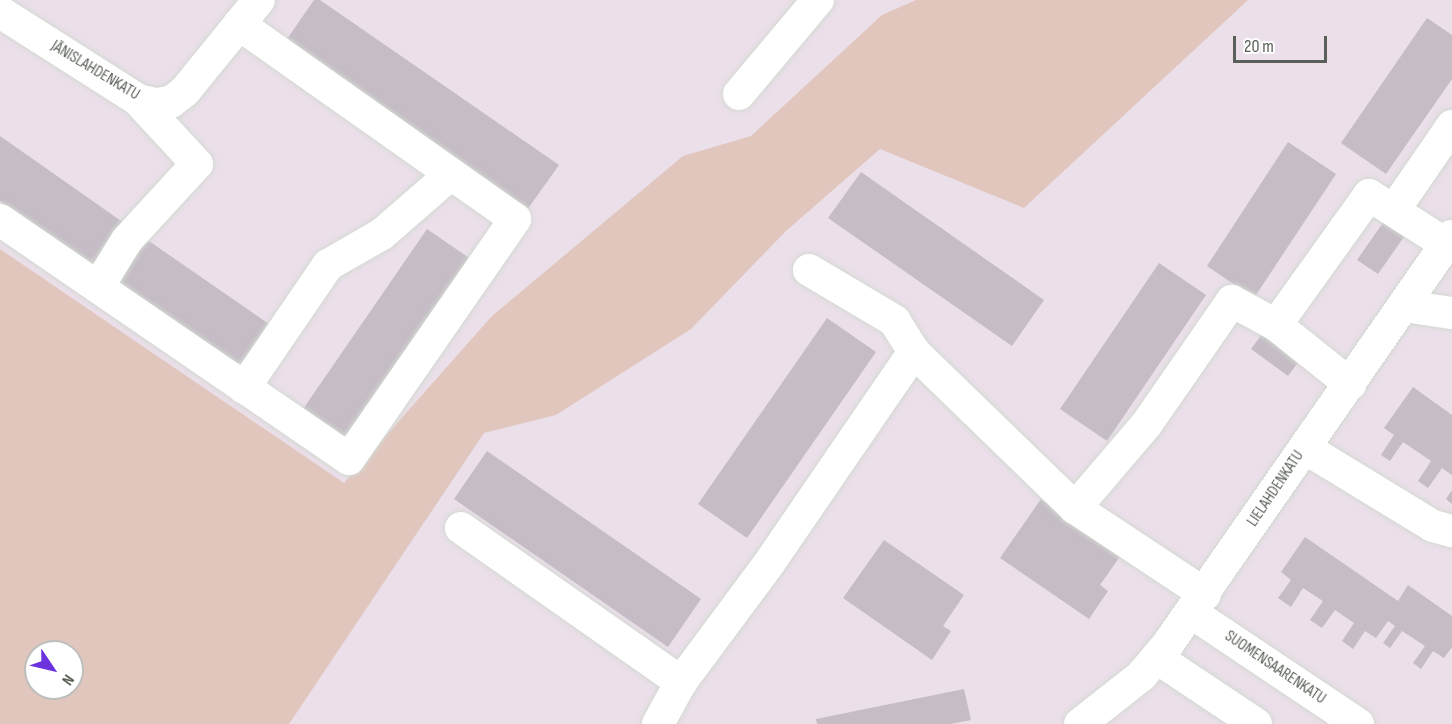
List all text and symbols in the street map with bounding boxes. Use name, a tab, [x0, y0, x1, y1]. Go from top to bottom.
scale bar	[1236, 24, 1330, 62]
text: 20 m	[1244, 36, 1274, 57]
street label: JÄNISLAHDENKATU	[47, 37, 143, 105]
street label: LIELAHDENKATU	[1244, 447, 1308, 531]
street label: SUOMENSAARENKATU	[1221, 627, 1329, 709]
north arrow	[24, 640, 84, 700]
text: N	[57, 671, 78, 688]

